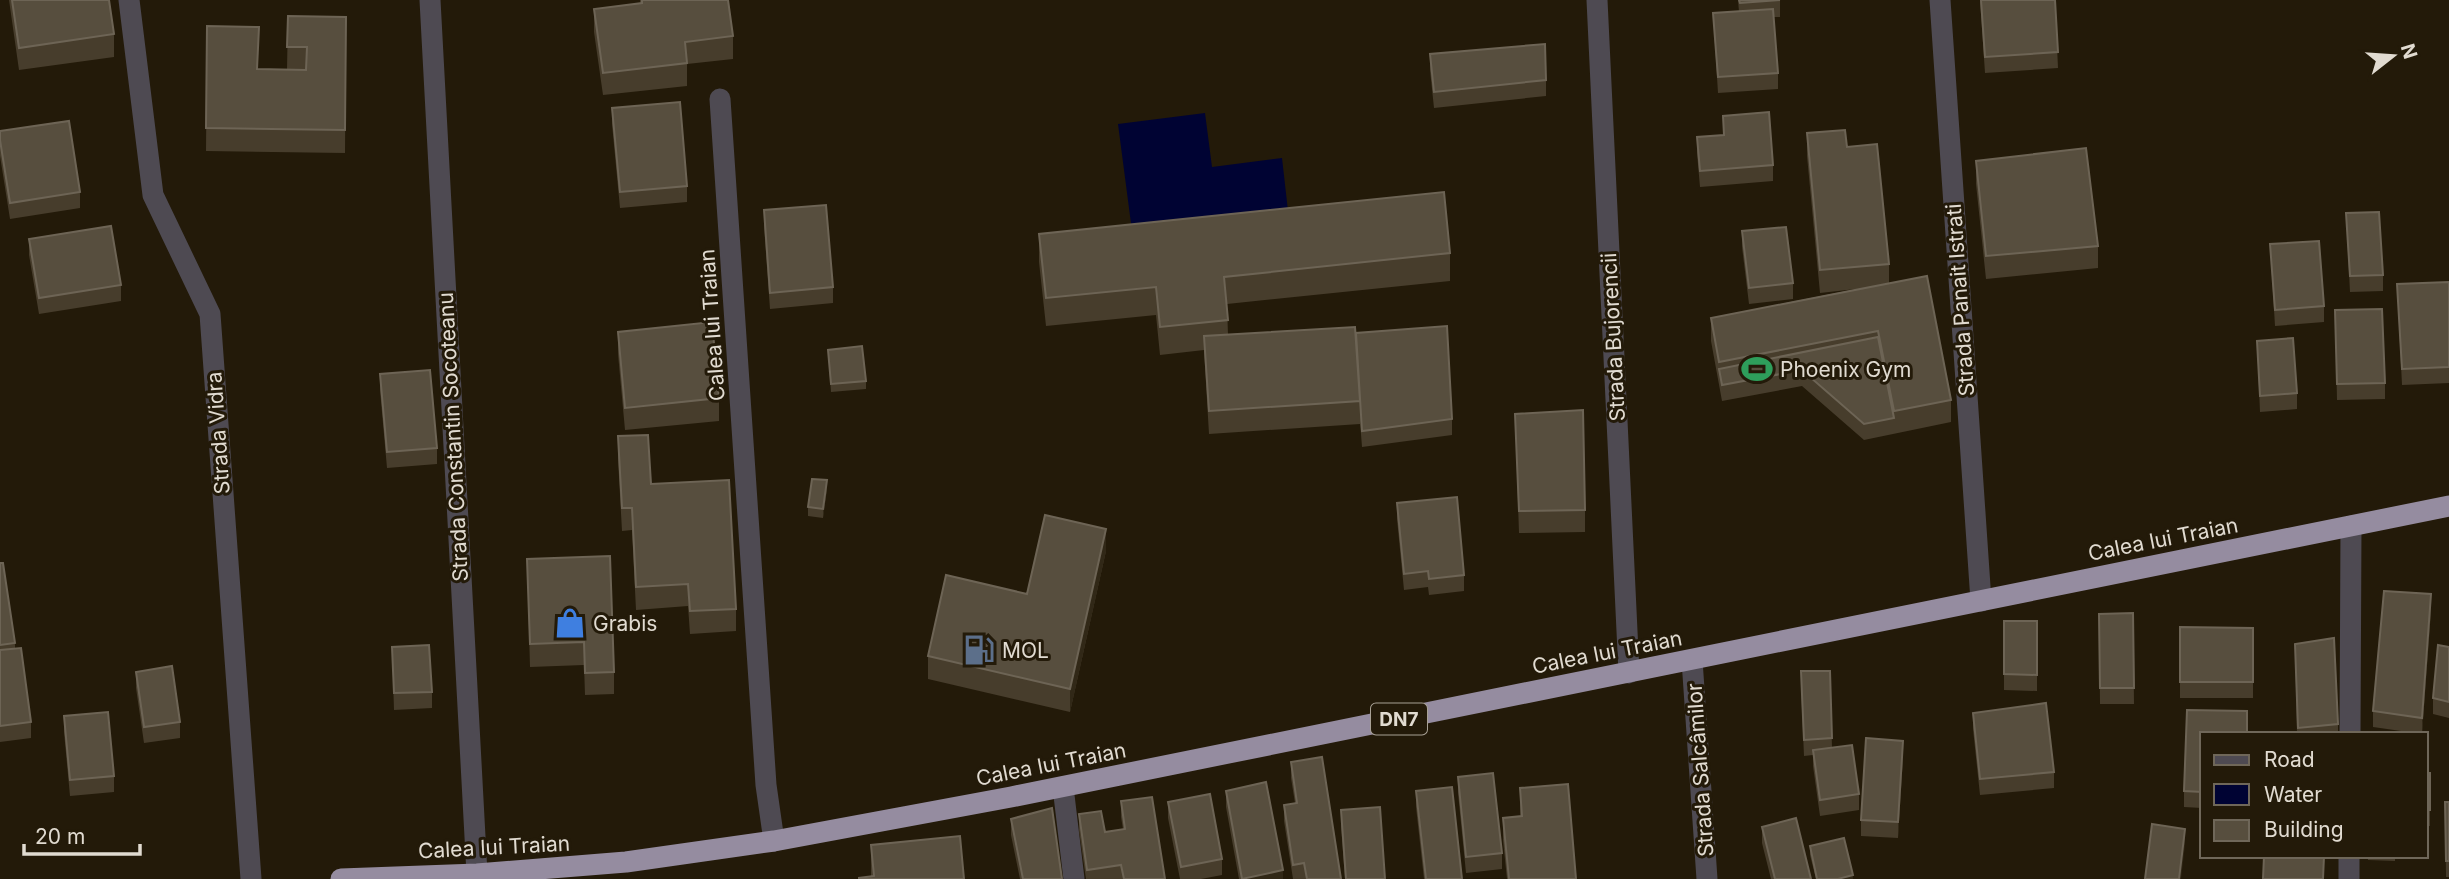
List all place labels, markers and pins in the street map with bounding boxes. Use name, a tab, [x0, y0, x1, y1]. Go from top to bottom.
sports icon: Phoenix Gym	[1740, 352, 1774, 386]
place label: Phoenix Gym	[1780, 357, 1911, 382]
shop icon: Grabis	[553, 606, 587, 640]
place label: Grabis	[593, 611, 657, 636]
fuel station icon: MOL	[962, 633, 996, 667]
place label: MOL	[1002, 638, 1049, 663]

